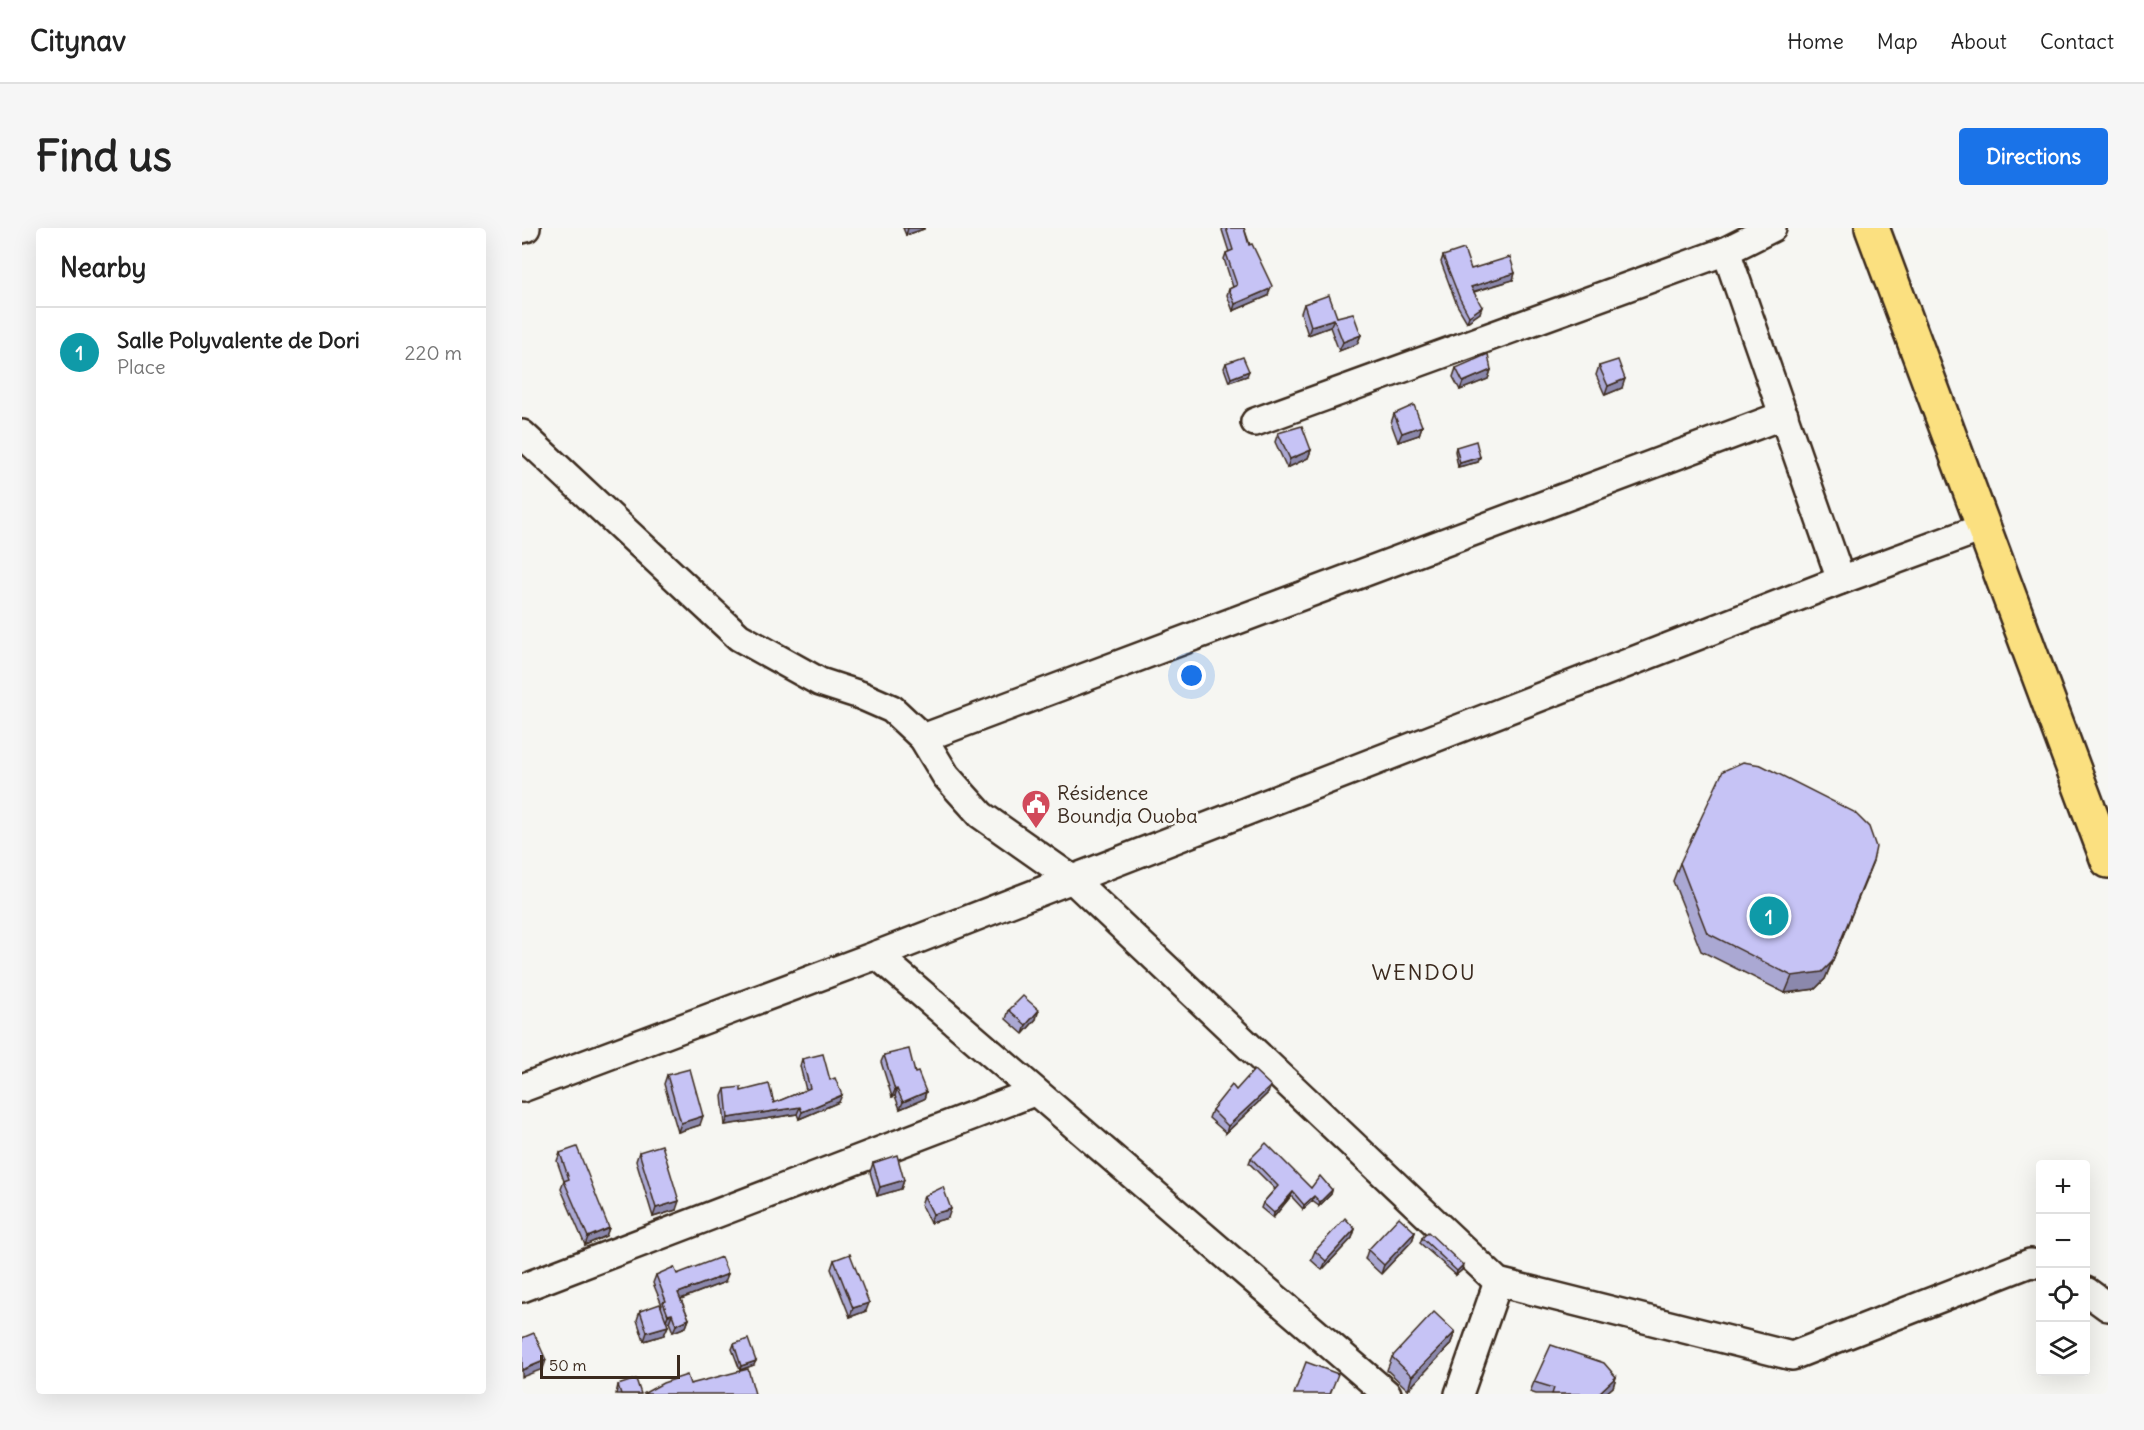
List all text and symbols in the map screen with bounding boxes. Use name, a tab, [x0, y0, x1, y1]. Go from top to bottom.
text: Citynav	[30, 23, 126, 59]
text: Home	[1787, 28, 1844, 55]
text: Map	[1877, 28, 1918, 55]
text: About	[1951, 28, 2007, 55]
text: Contact	[2040, 28, 2114, 55]
button: Directions	[1959, 128, 2108, 185]
text: Find us	[36, 130, 172, 182]
text: Nearby	[60, 251, 146, 284]
text: Salle Polyvalente de Dori	[117, 326, 360, 354]
text: 1	[76, 340, 83, 365]
text: 220 m	[405, 340, 462, 365]
text: Place	[117, 354, 165, 379]
your location	[1177, 661, 1206, 690]
place label: Résidence Boundja Ouoba	[1057, 780, 1198, 828]
public building icon: Résidence Boundja Ouoba	[1020, 788, 1052, 830]
pin: 1	[1750, 894, 1788, 938]
district label: WENDOU	[1372, 958, 1476, 986]
map controls	[2036, 1160, 2090, 1376]
button: +	[2036, 1160, 2090, 1214]
button: −	[2036, 1214, 2090, 1268]
button: locate	[2036, 1268, 2090, 1322]
button: layers	[2036, 1322, 2090, 1376]
scale bar	[540, 1352, 680, 1380]
text: 50 m	[549, 1355, 587, 1375]

